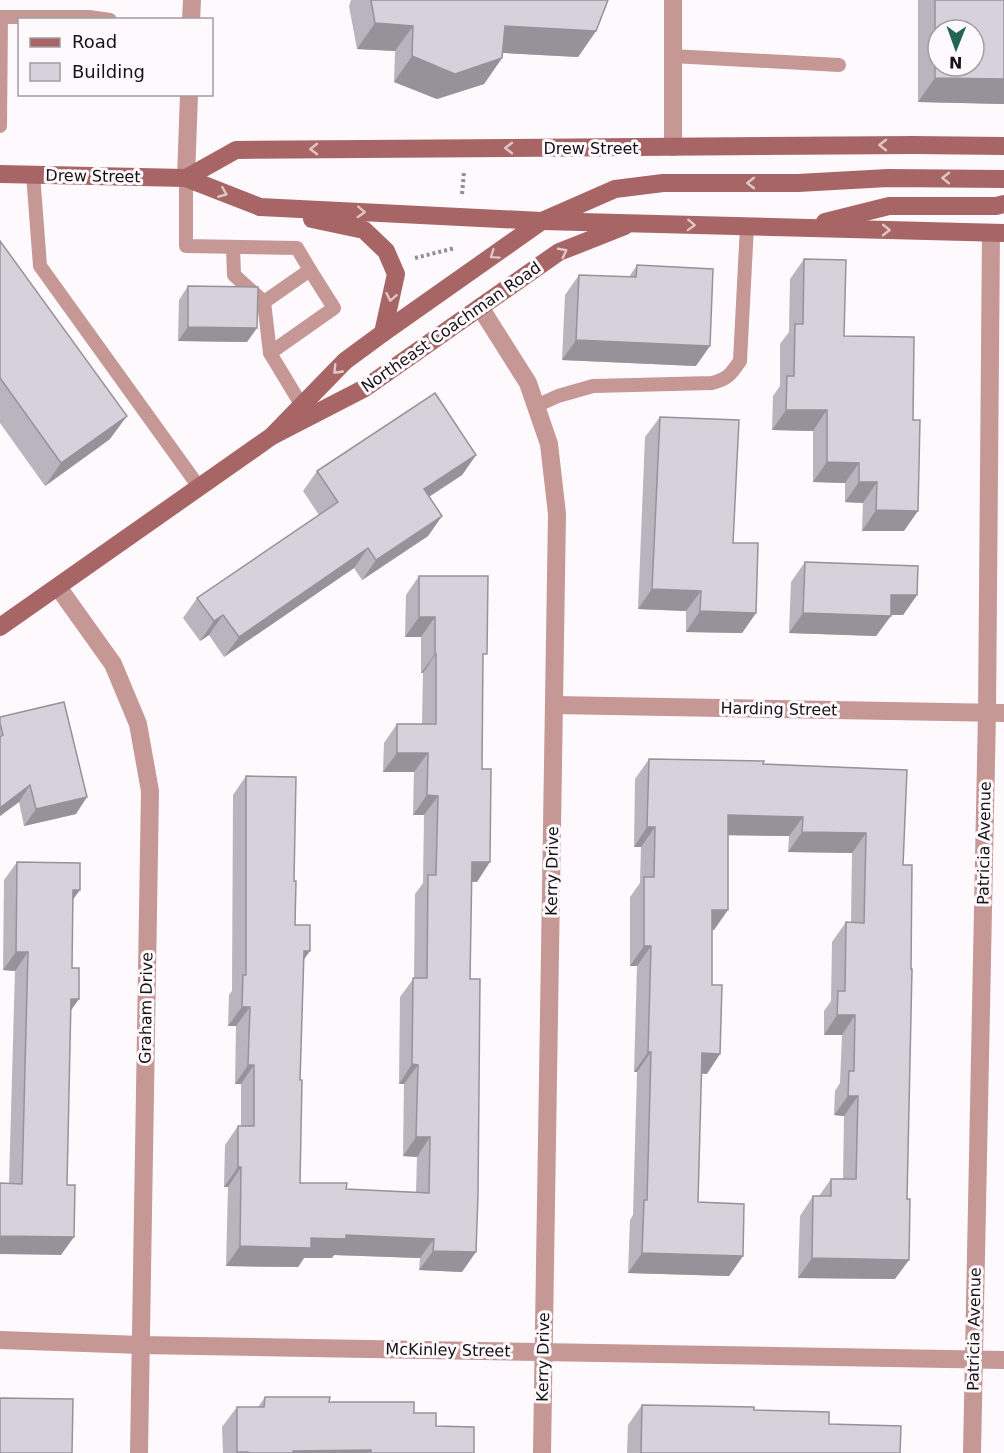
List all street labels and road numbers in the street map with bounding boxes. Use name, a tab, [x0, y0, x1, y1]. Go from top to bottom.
street label: Drew Street	[543, 139, 639, 158]
street label: Drew Street	[45, 166, 141, 186]
street label: Northeast Coachman Road	[358, 258, 544, 396]
street label: Harding Street	[720, 698, 838, 720]
street label: Patricia Avenue	[973, 781, 995, 905]
street label: Kerry Drive	[542, 826, 562, 916]
street label: Graham Drive	[136, 952, 156, 1064]
street label: Patricia Avenue	[963, 1267, 985, 1391]
street label: Kerry Drive	[533, 1312, 553, 1402]
street label: McKinley Street	[385, 1339, 511, 1361]

